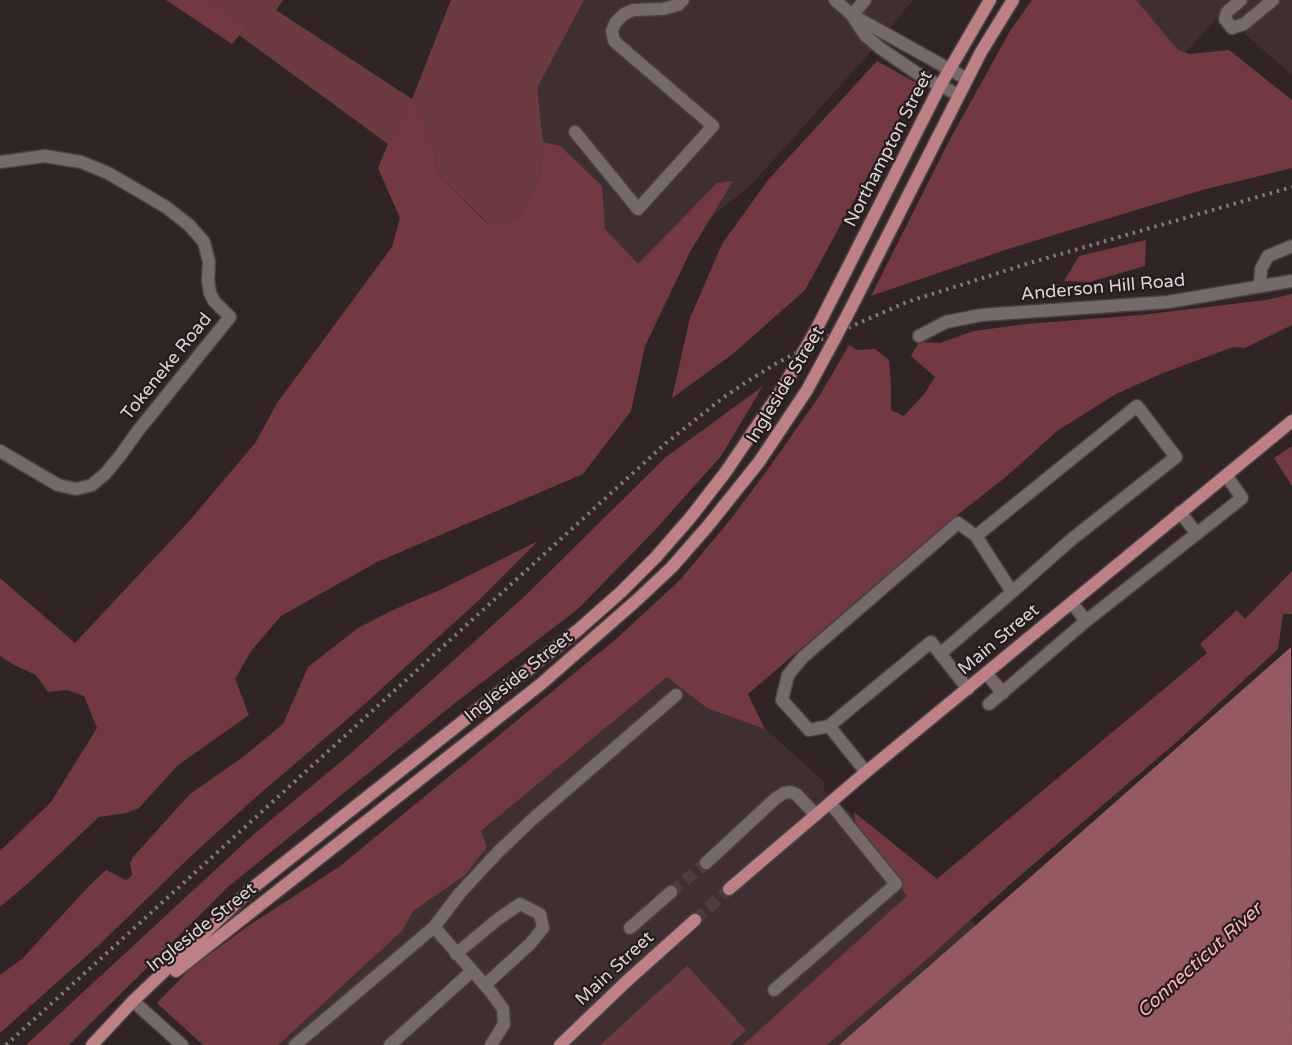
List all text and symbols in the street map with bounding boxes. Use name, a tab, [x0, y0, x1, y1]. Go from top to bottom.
street label: Northampton Street	[840, 67, 938, 231]
street label: Anderson Hill Road	[1020, 270, 1186, 306]
street label: Tokeneke Road	[117, 309, 217, 425]
street label: Ingleside Street	[743, 323, 829, 447]
street label: Main Street	[954, 600, 1044, 680]
street label: Ingleside Street	[461, 627, 577, 727]
street label: Ingleside Street	[143, 879, 261, 977]
water label: Connecticut River	[1133, 899, 1267, 1023]
street label: Main Street	[571, 927, 659, 1011]

